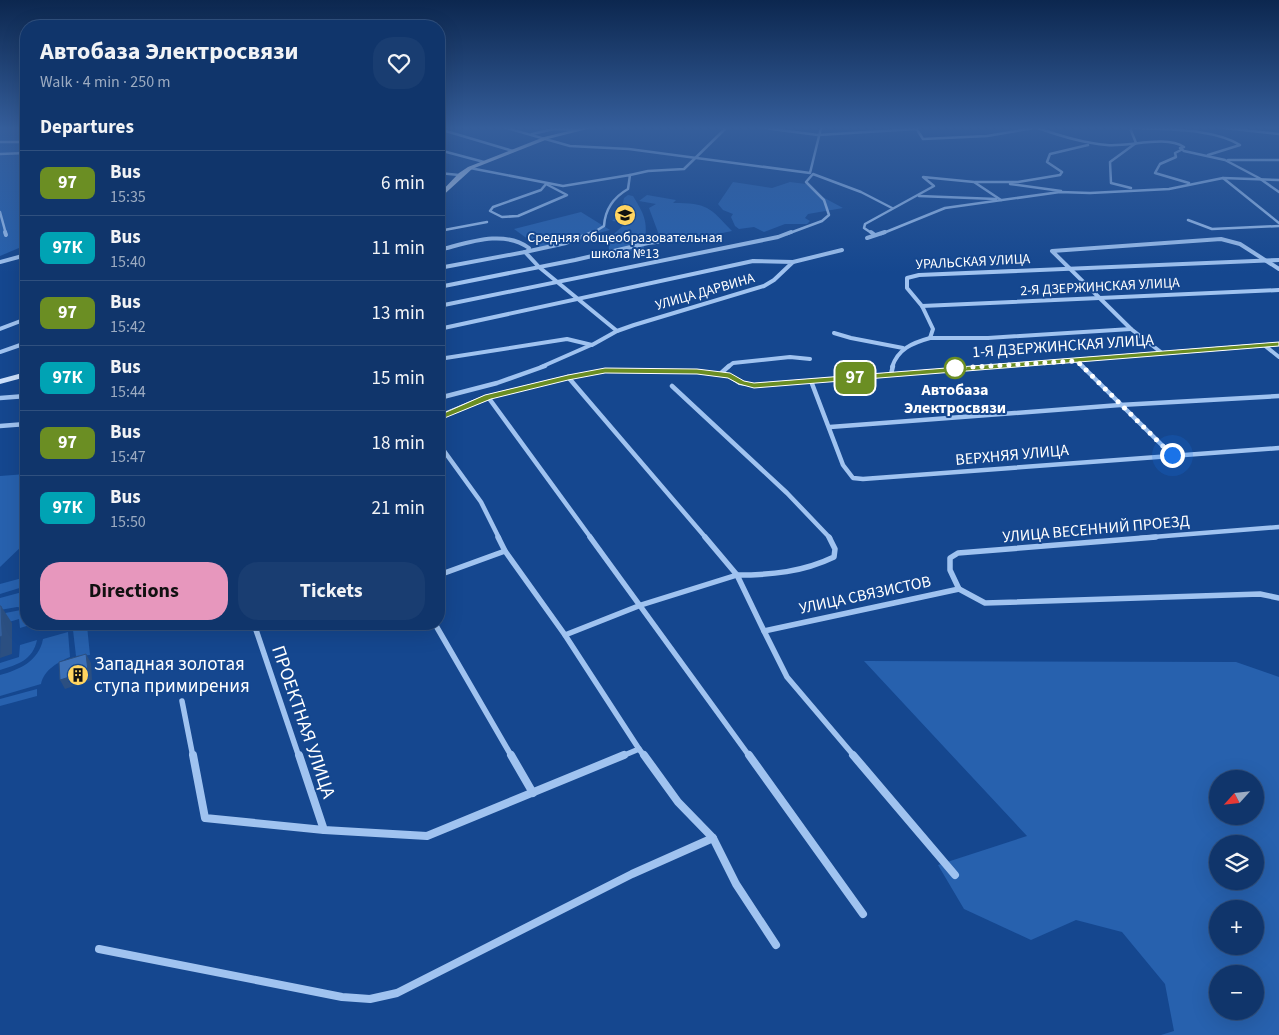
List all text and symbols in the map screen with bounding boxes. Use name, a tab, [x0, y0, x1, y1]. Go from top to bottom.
text: Автобаза Электросвязи	[40, 34, 299, 69]
button: heart	[373, 37, 425, 89]
text: Walk · 4 min · 250 m	[40, 71, 171, 93]
text: Departures	[40, 114, 134, 141]
text: Bus	[110, 159, 141, 186]
text: 97	[58, 170, 77, 195]
text: 6 min	[381, 170, 425, 197]
text: 15:35	[110, 186, 146, 208]
school or university icon: Средняя общеобразовательная школа №13	[613, 203, 637, 227]
text: Bus	[110, 224, 141, 251]
place label: Средняя общеобразовательная школа №13	[527, 228, 723, 264]
text: 97К	[52, 235, 83, 260]
text: 11 min	[371, 235, 425, 262]
street label: УРАЛЬСКАЯ УЛИЦА	[915, 249, 1031, 275]
text: 15:40	[110, 251, 146, 273]
street label: УЛИЦА ДАРВИНА	[653, 268, 757, 316]
street label: 2-Я ДЗЕРЖИНСКАЯ УЛИЦА	[1020, 273, 1181, 301]
text: Bus	[110, 289, 141, 316]
text: 97	[58, 300, 77, 325]
text: 13 min	[371, 300, 425, 327]
text: 15:42	[110, 316, 146, 338]
street label: 1-Я ДЗЕРЖИНСКАЯ УЛИЦА	[971, 329, 1155, 363]
text: Bus	[110, 354, 141, 381]
marker: Автобаза Электросвязи	[944, 357, 966, 379]
line badge: 97	[832, 362, 878, 394]
text: 97К	[52, 365, 83, 390]
text: 15 min	[371, 365, 425, 392]
text: 97	[845, 365, 865, 390]
place label: Автобаза Электросвязи	[904, 379, 1006, 419]
text: 15:44	[110, 381, 146, 403]
text: Bus	[110, 419, 141, 446]
text: 97	[58, 430, 77, 455]
text: 18 min	[371, 430, 425, 457]
street label: ВЕРХНЯЯ УЛИЦА	[954, 439, 1070, 471]
your location	[1160, 443, 1185, 468]
text: 15:47	[110, 446, 146, 468]
text: Bus	[110, 484, 141, 511]
text: 97К	[52, 495, 83, 520]
text: 21 min	[371, 495, 425, 522]
street label: УЛИЦА ВЕСЕННИЙ ПРОЕЗД	[1002, 510, 1190, 548]
text: 15:50	[110, 511, 146, 533]
button: Directions	[40, 562, 228, 620]
button: Tickets	[238, 562, 425, 620]
street label: УЛИЦА СВЯЗИСТОВ	[797, 570, 933, 620]
street label: ПРОЕКТНАЯ УЛИЦА	[264, 642, 342, 803]
place label: Западная золотая ступа примирения	[94, 651, 250, 700]
building icon: Западная золотая ступа примирения	[66, 663, 90, 687]
north arrow	[1209, 770, 1264, 825]
map controls	[1209, 770, 1264, 1020]
button: layers	[1209, 835, 1264, 890]
button: +	[1209, 900, 1264, 955]
button: −	[1209, 965, 1264, 1020]

